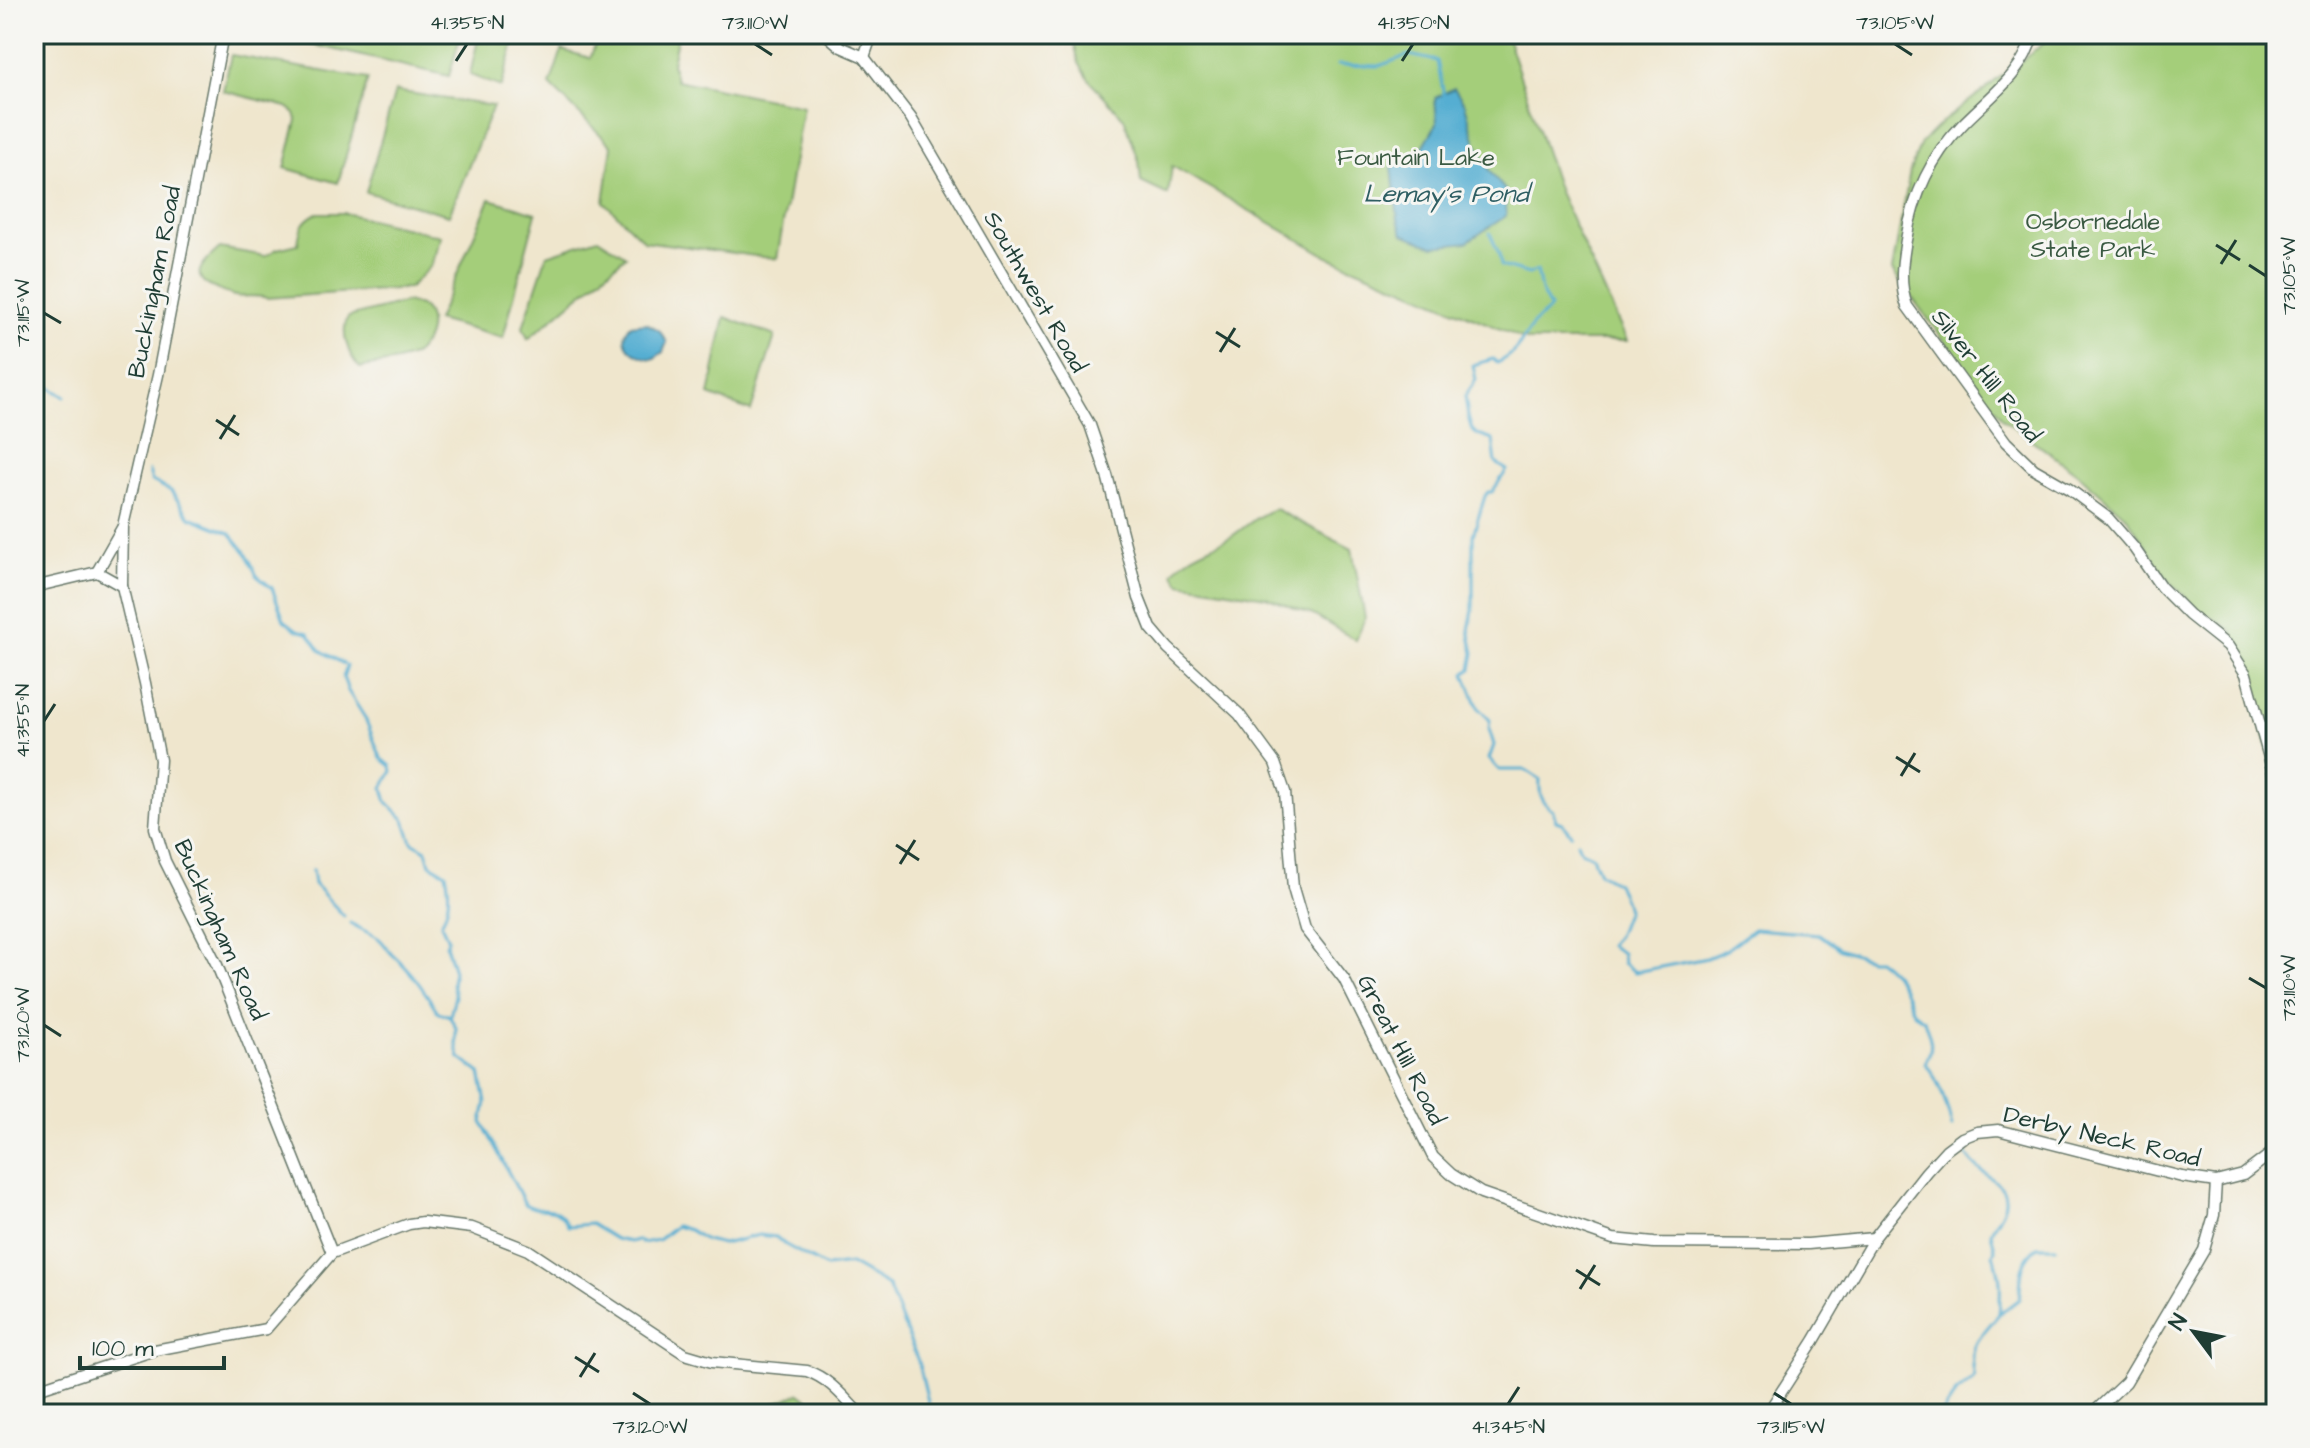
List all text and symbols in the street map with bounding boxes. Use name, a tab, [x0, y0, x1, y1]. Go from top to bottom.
text: 41.355°N	[430, 9, 504, 37]
text: 73.110°W	[722, 9, 788, 37]
text: 41.350°N	[1377, 9, 1449, 37]
text: 73.105°W	[1856, 9, 1934, 37]
park label: Fountain Lake	[1337, 141, 1495, 175]
water label: Lemay's Pond	[1363, 176, 1533, 213]
street label: Buckingham Road	[120, 183, 191, 381]
street label: Southwest Road	[975, 205, 1095, 379]
park label: Osbornedale State Park	[2026, 205, 2160, 267]
text: 73.105°W	[2275, 237, 2303, 315]
text: 73.115°W	[9, 279, 37, 347]
street label: Silver Hill Road	[1923, 302, 2049, 450]
text: 41.355°N	[9, 684, 37, 758]
street label: Buckingham Road	[164, 834, 275, 1026]
text: 73.110°W	[2275, 955, 2303, 1021]
street label: Great Hill Road	[1348, 969, 1454, 1131]
text: 73.120°W	[9, 987, 37, 1063]
street label: Derby Neck Road	[2000, 1098, 2204, 1177]
north arrow	[2154, 1292, 2234, 1372]
text: N	[2162, 1308, 2195, 1336]
scale bar	[80, 1320, 224, 1370]
text: 100 m	[92, 1332, 154, 1366]
text: 73.120°W	[612, 1413, 688, 1441]
text: 41.345°N	[1471, 1413, 1545, 1441]
text: 73.115°W	[1757, 1413, 1825, 1441]

